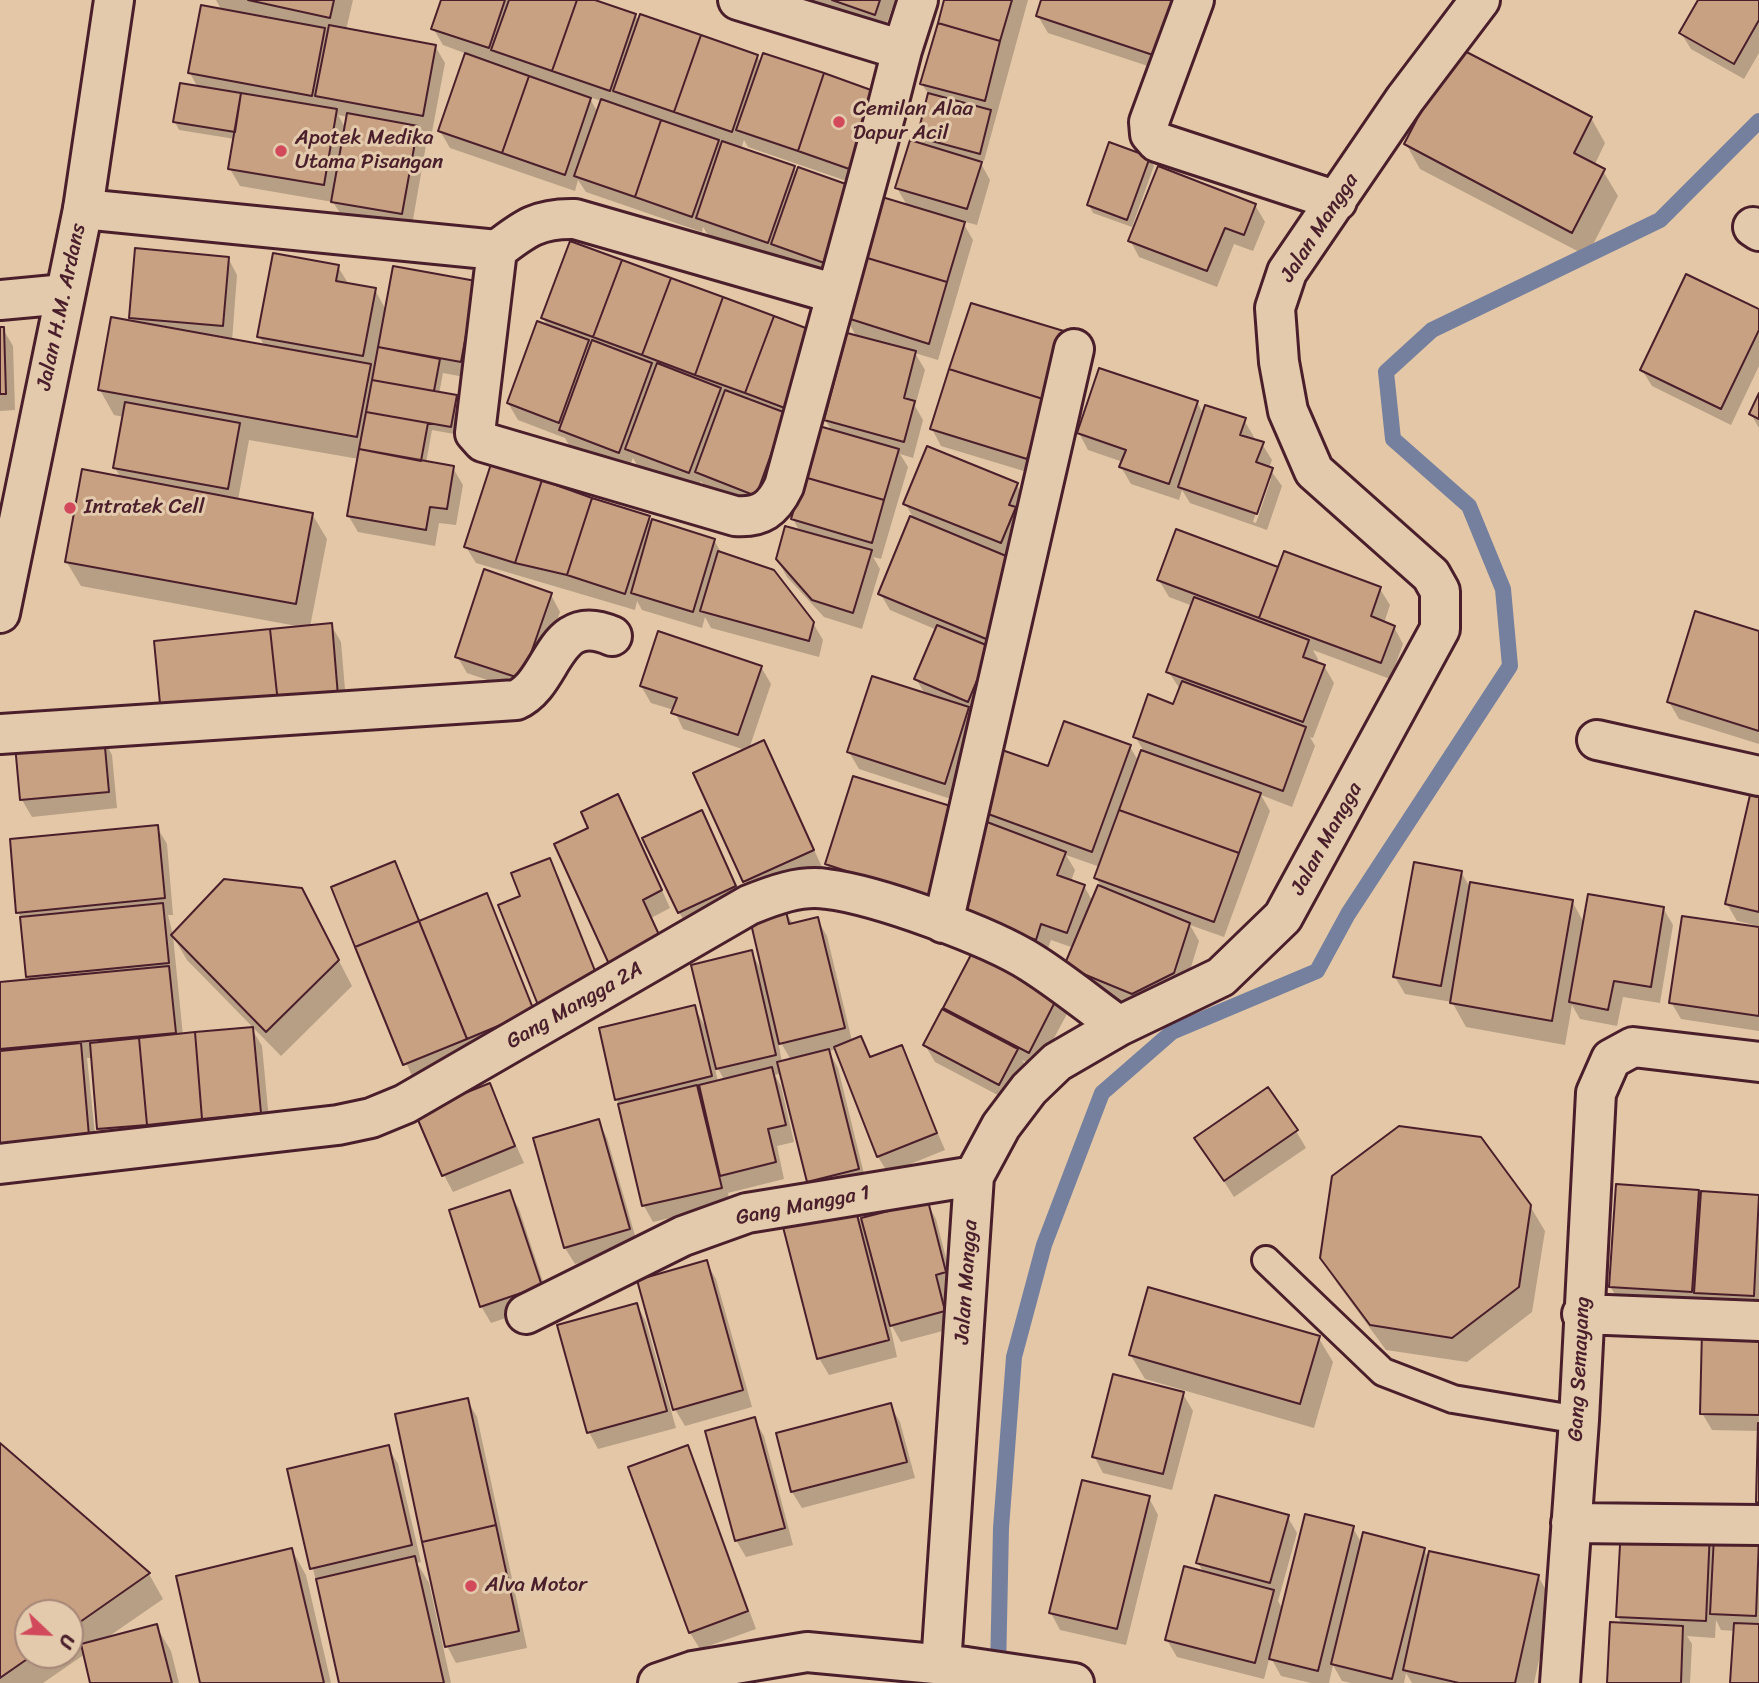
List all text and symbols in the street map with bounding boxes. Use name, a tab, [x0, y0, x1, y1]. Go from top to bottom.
place label: Cemilan Alaa Dapur Acil	[853, 97, 973, 147]
marker: Cemilan Alaa Dapur Acil	[831, 114, 847, 130]
place label: Apotek Medika Utama Pisangan	[295, 126, 443, 176]
marker: Apotek Medika Utama Pisangan	[273, 143, 289, 159]
street label: Jalan Mangga	[1276, 169, 1364, 287]
street label: Jalan H.M. Ardans	[32, 221, 92, 393]
place label: Intratek Cell	[84, 495, 204, 521]
marker: Intratek Cell	[62, 500, 78, 516]
street label: Jalan Mangga	[1286, 778, 1368, 900]
street label: Gang Mangga 2A	[502, 957, 648, 1055]
street label: Gang Mangga 1	[734, 1181, 872, 1231]
street label: Jalan Mangga	[950, 1219, 984, 1345]
street label: Gang Semayang	[1564, 1296, 1596, 1442]
place label: Alva Motor	[485, 1573, 587, 1599]
marker: Alva Motor	[463, 1578, 479, 1594]
north arrow	[14, 1599, 84, 1669]
text: U	[49, 1629, 85, 1654]

